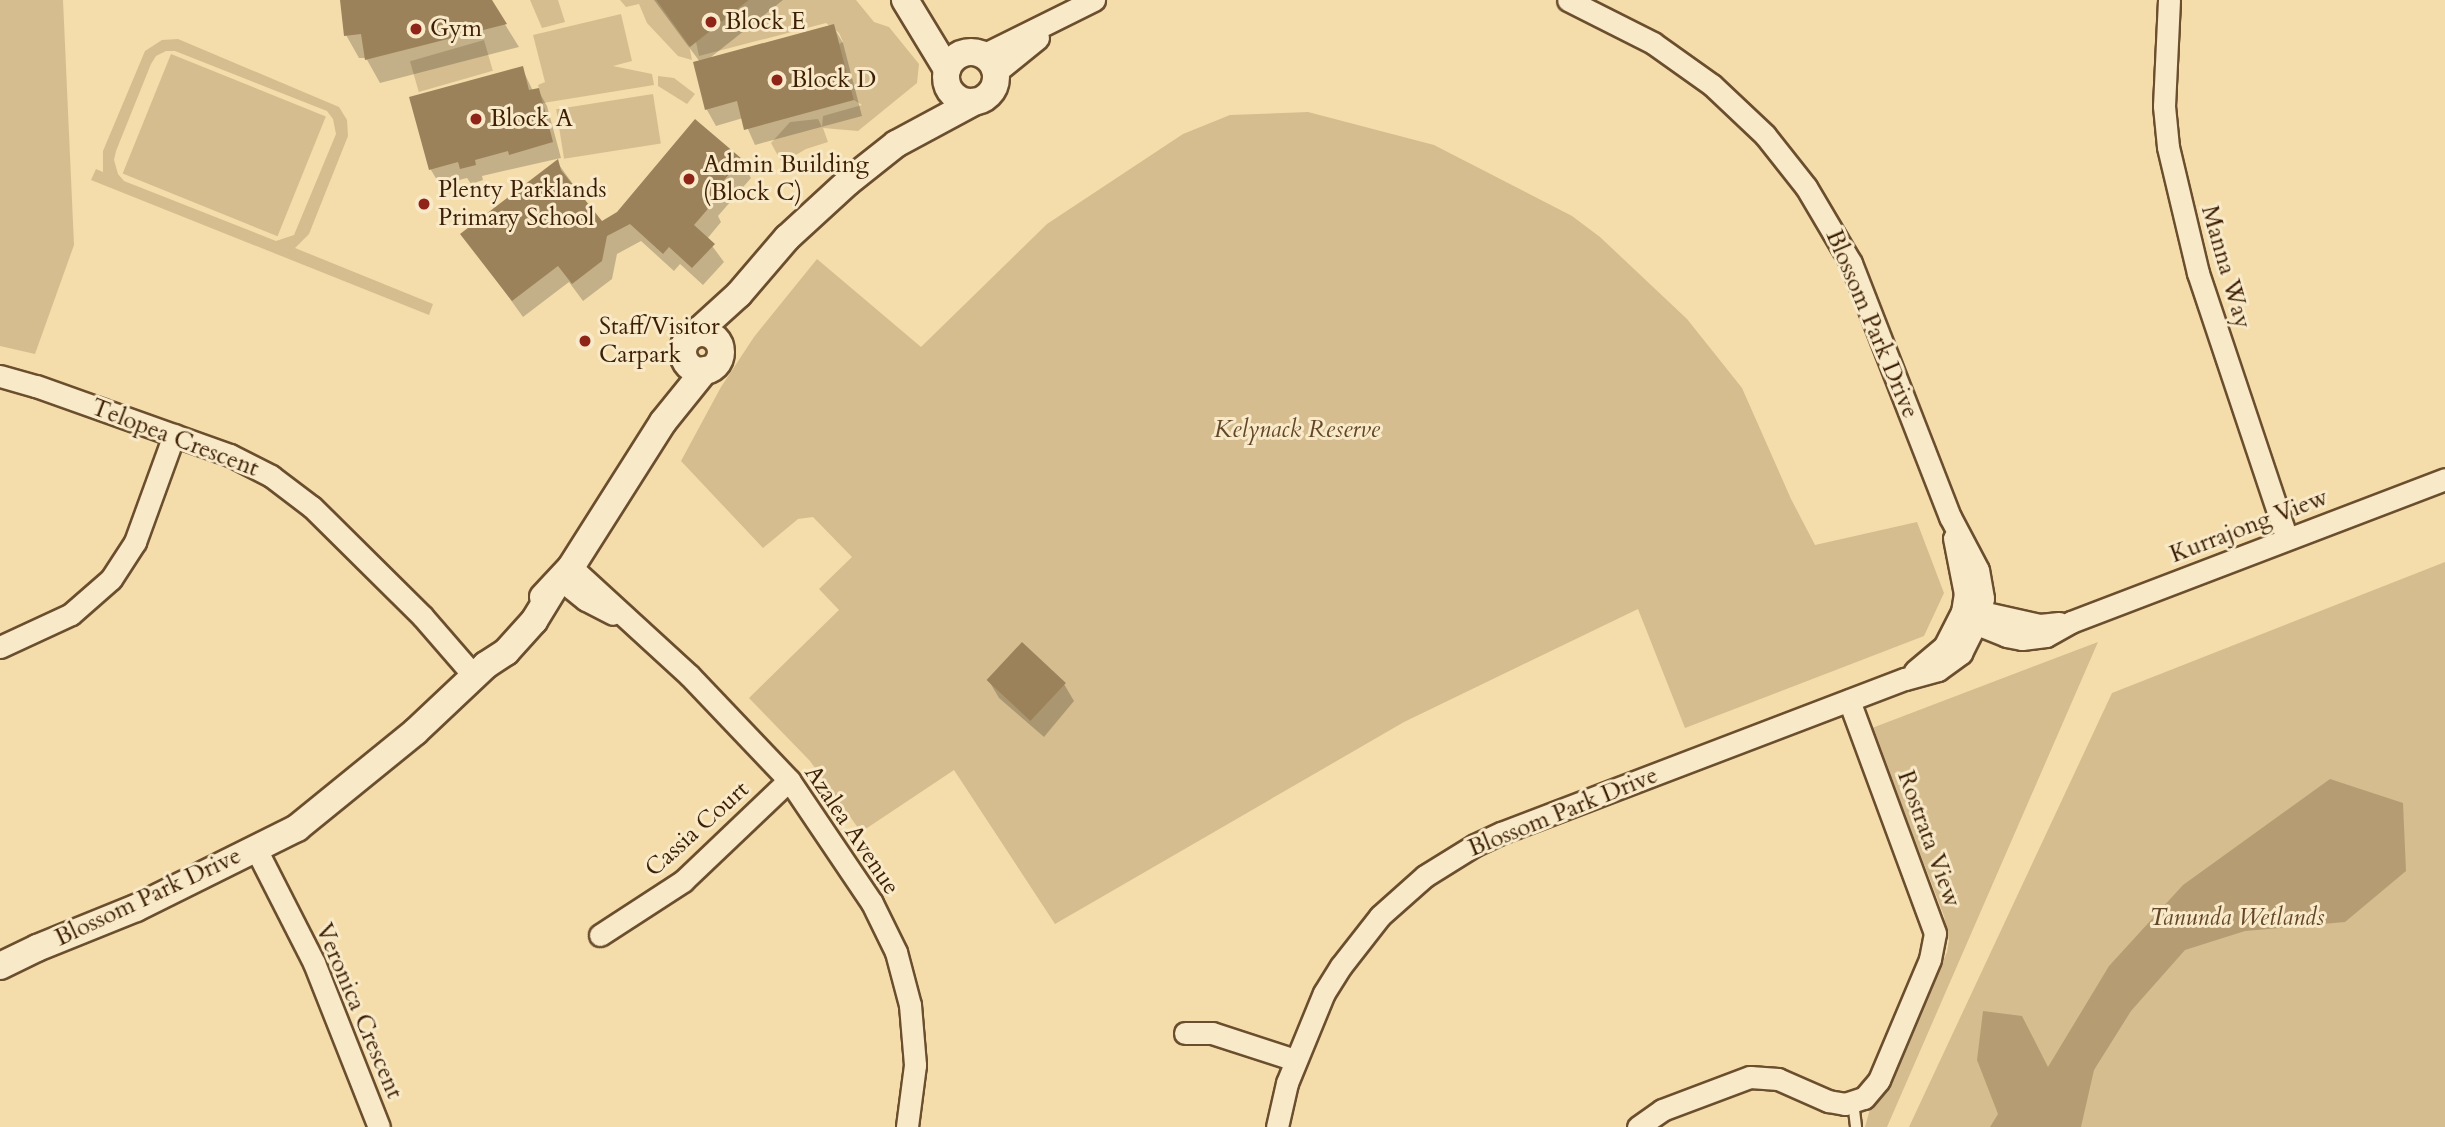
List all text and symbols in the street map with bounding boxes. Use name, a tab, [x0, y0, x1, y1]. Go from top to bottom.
place label: Block E	[725, 8, 805, 36]
marker: Block E	[703, 14, 719, 30]
place label: Gym	[430, 15, 482, 43]
marker: Gym	[408, 21, 424, 37]
place label: Block D	[791, 66, 876, 94]
marker: Block D	[769, 72, 785, 88]
place label: Block A	[490, 105, 573, 133]
marker: Block A	[468, 111, 484, 127]
place label: Admin Building (Block C)	[703, 151, 869, 207]
marker: Admin Building (Block C)	[681, 171, 697, 187]
place label: Plenty Parklands Primary School	[438, 176, 607, 232]
marker: Plenty Parklands Primary School	[416, 196, 432, 212]
street label: Manna Way	[2195, 202, 2257, 332]
street label: Blossom Park Drive	[1819, 225, 1925, 423]
place label: Staff/Visitor Carpark	[599, 313, 720, 369]
marker: Staff/Visitor Carpark	[577, 333, 593, 349]
street label: Telopea Crescent	[87, 393, 263, 483]
park label: Kelynack Reserve	[1214, 416, 1380, 444]
street label: Kurrajong View	[2166, 483, 2332, 569]
street label: Azalea Avenue	[798, 760, 906, 900]
street label: Blossom Park Drive	[1464, 761, 1662, 863]
street label: Rostrata View	[1891, 767, 1967, 911]
street label: Cassia Court	[639, 775, 755, 883]
street label: Blossom Park Drive	[50, 841, 246, 953]
park label: Tanunda Wetlands	[2149, 904, 2325, 932]
street label: Veronica Crescent	[309, 919, 409, 1103]

